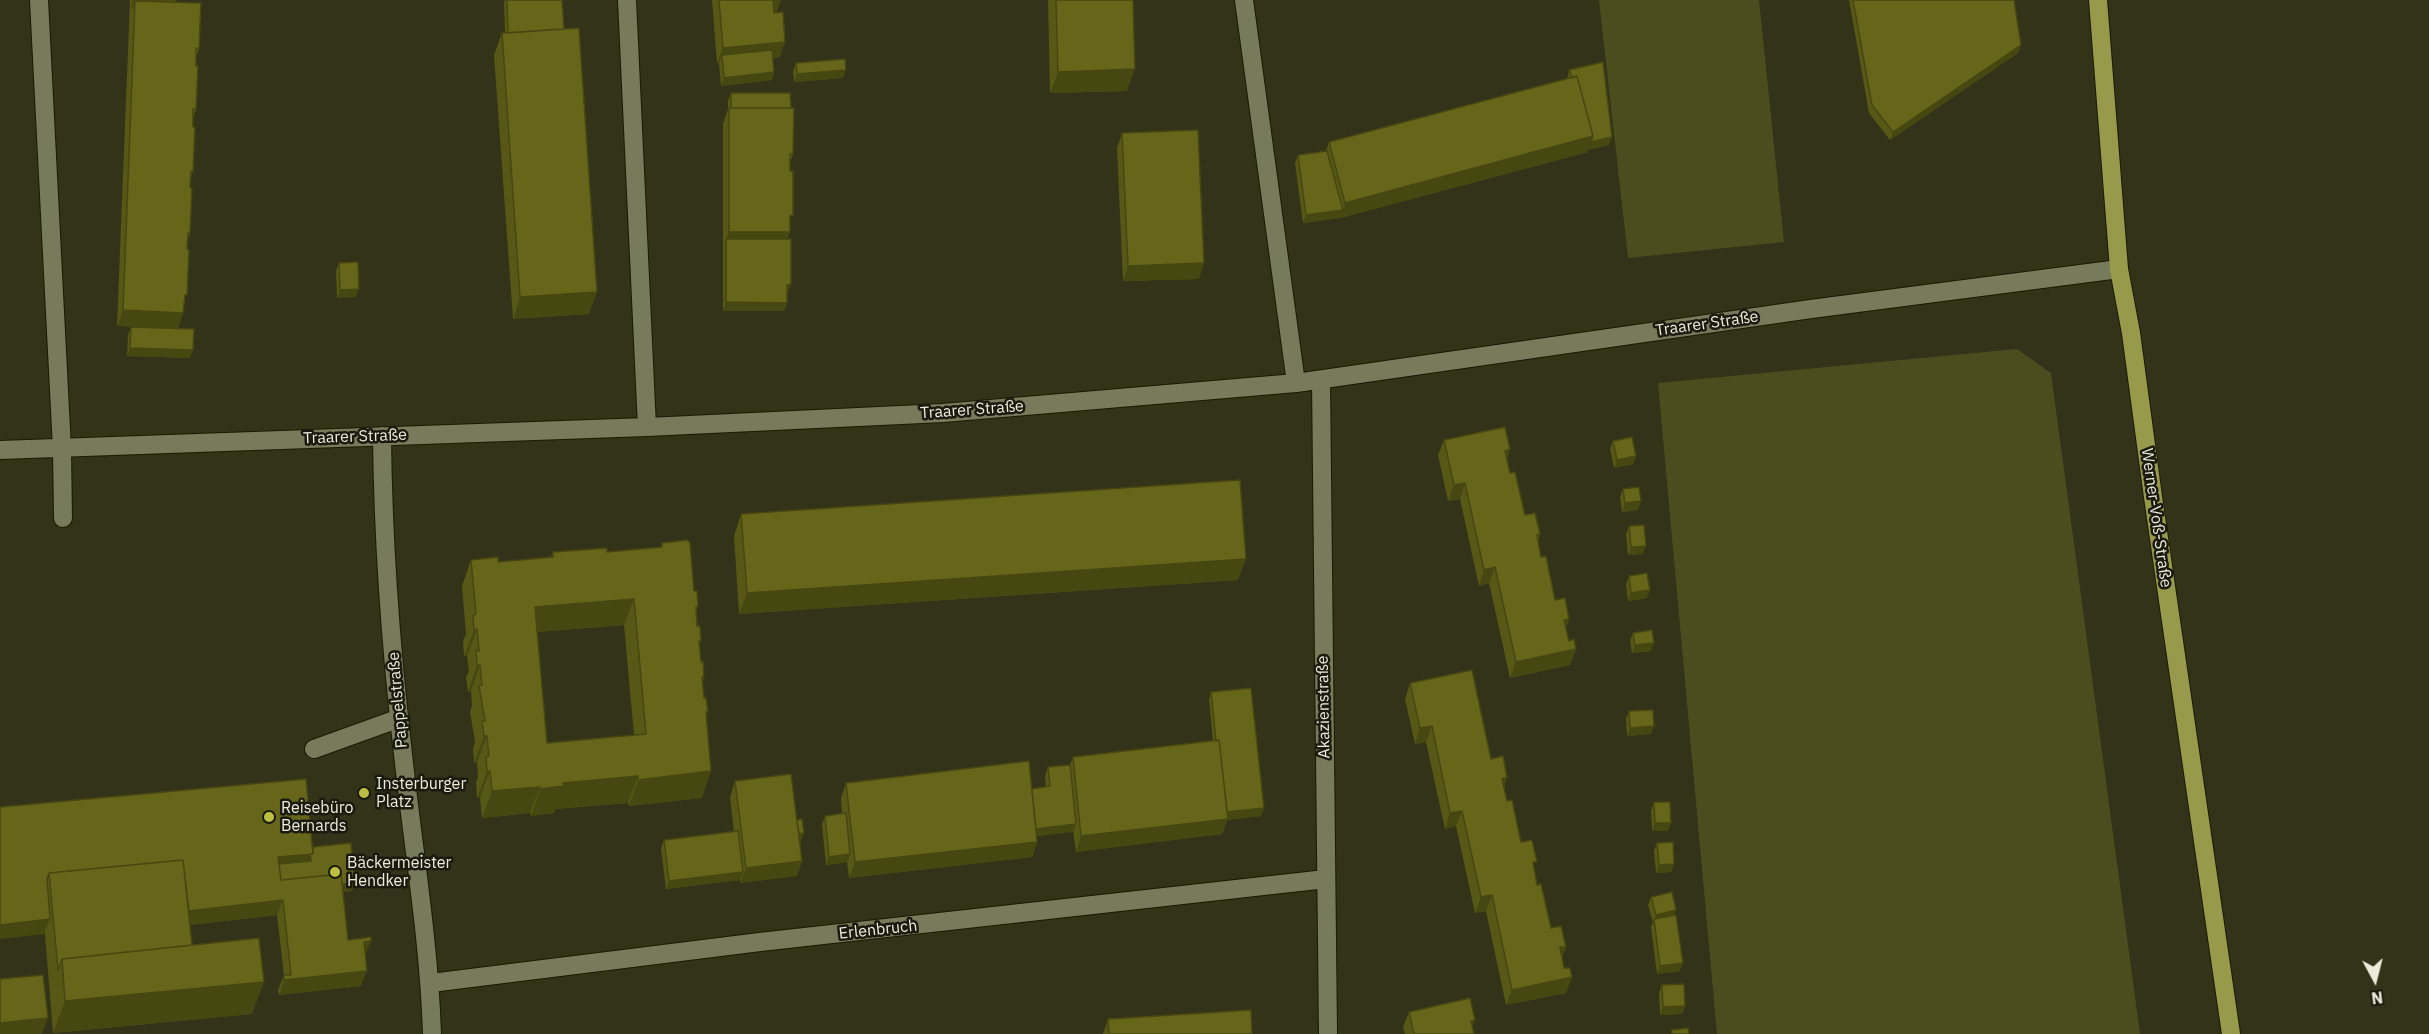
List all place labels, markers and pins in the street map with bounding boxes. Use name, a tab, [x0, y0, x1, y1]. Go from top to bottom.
place label: Insterburger Platz	[376, 774, 466, 812]
marker: Insterburger Platz	[357, 786, 371, 800]
place label: Reisebüro Bernards	[281, 798, 353, 836]
marker: Reisebüro Bernards	[262, 810, 276, 824]
place label: Bäckermeister Hendker	[347, 853, 451, 891]
marker: Bäckermeister Hendker	[328, 865, 342, 879]

